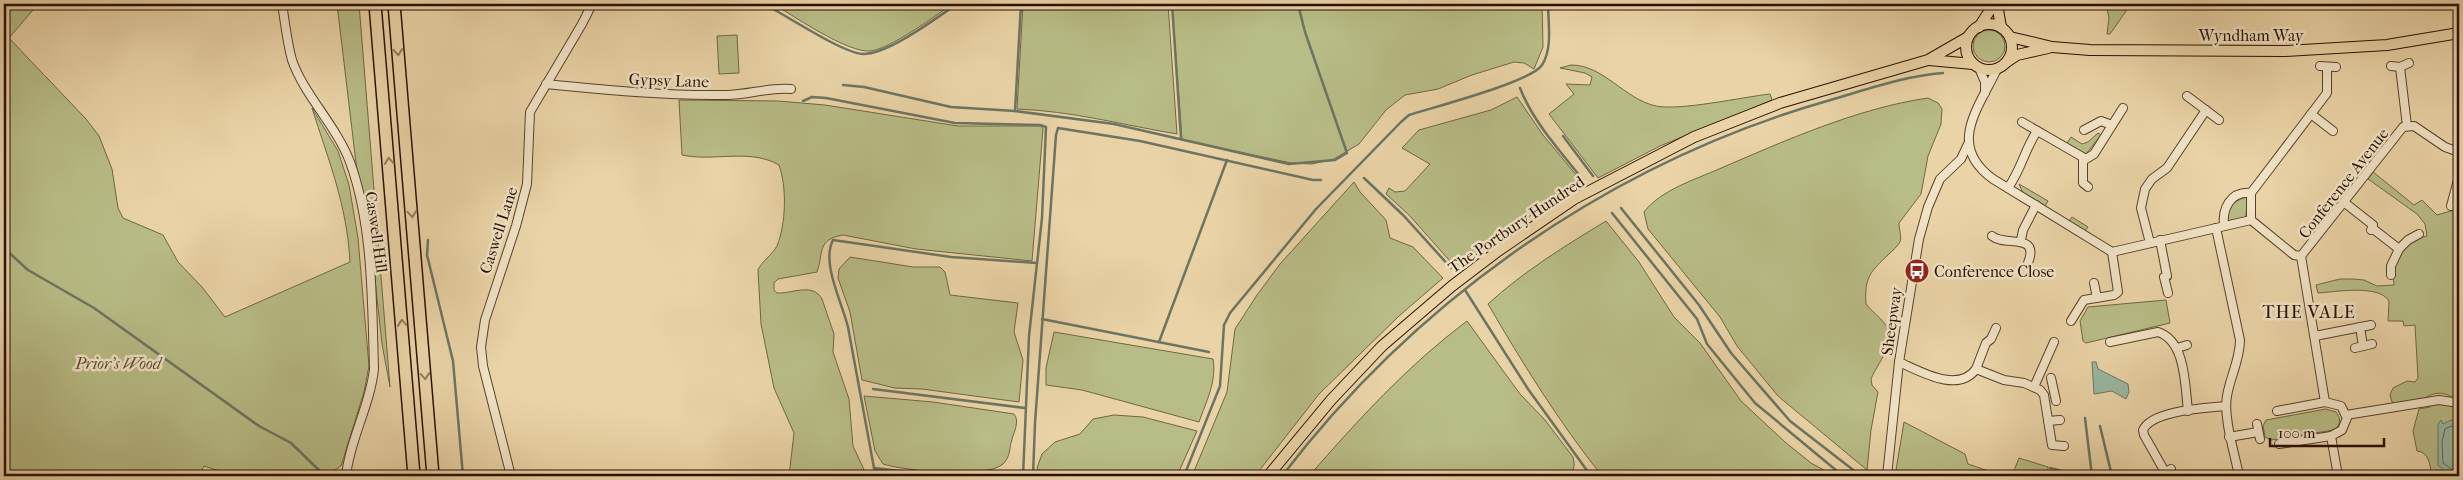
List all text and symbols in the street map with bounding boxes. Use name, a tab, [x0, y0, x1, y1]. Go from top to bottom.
street label: Wyndham Way	[2197, 26, 2304, 45]
one-way arrow	[393, 49, 404, 57]
street label: Gypsy Lane	[628, 70, 710, 91]
street label: Conference Avenue	[2294, 124, 2392, 242]
one-way arrow	[383, 157, 394, 165]
street label: The Portbury Hundred	[1445, 172, 1588, 277]
street label: Caswell Lane	[476, 184, 521, 276]
street label: Caswell Hill	[361, 190, 392, 275]
one-way arrow	[406, 211, 417, 219]
bus stop icon: Conference Close	[1904, 258, 1930, 284]
place label: Conference Close	[1934, 262, 2054, 281]
street label: Sheepway	[1877, 285, 1906, 356]
district label: THE VALE	[2262, 302, 2356, 323]
one-way arrow	[397, 319, 408, 327]
park label: Prior's Wood	[74, 354, 163, 373]
one-way arrow	[420, 372, 431, 380]
scale bar	[2270, 415, 2384, 447]
text: 100 m	[2278, 424, 2316, 442]

